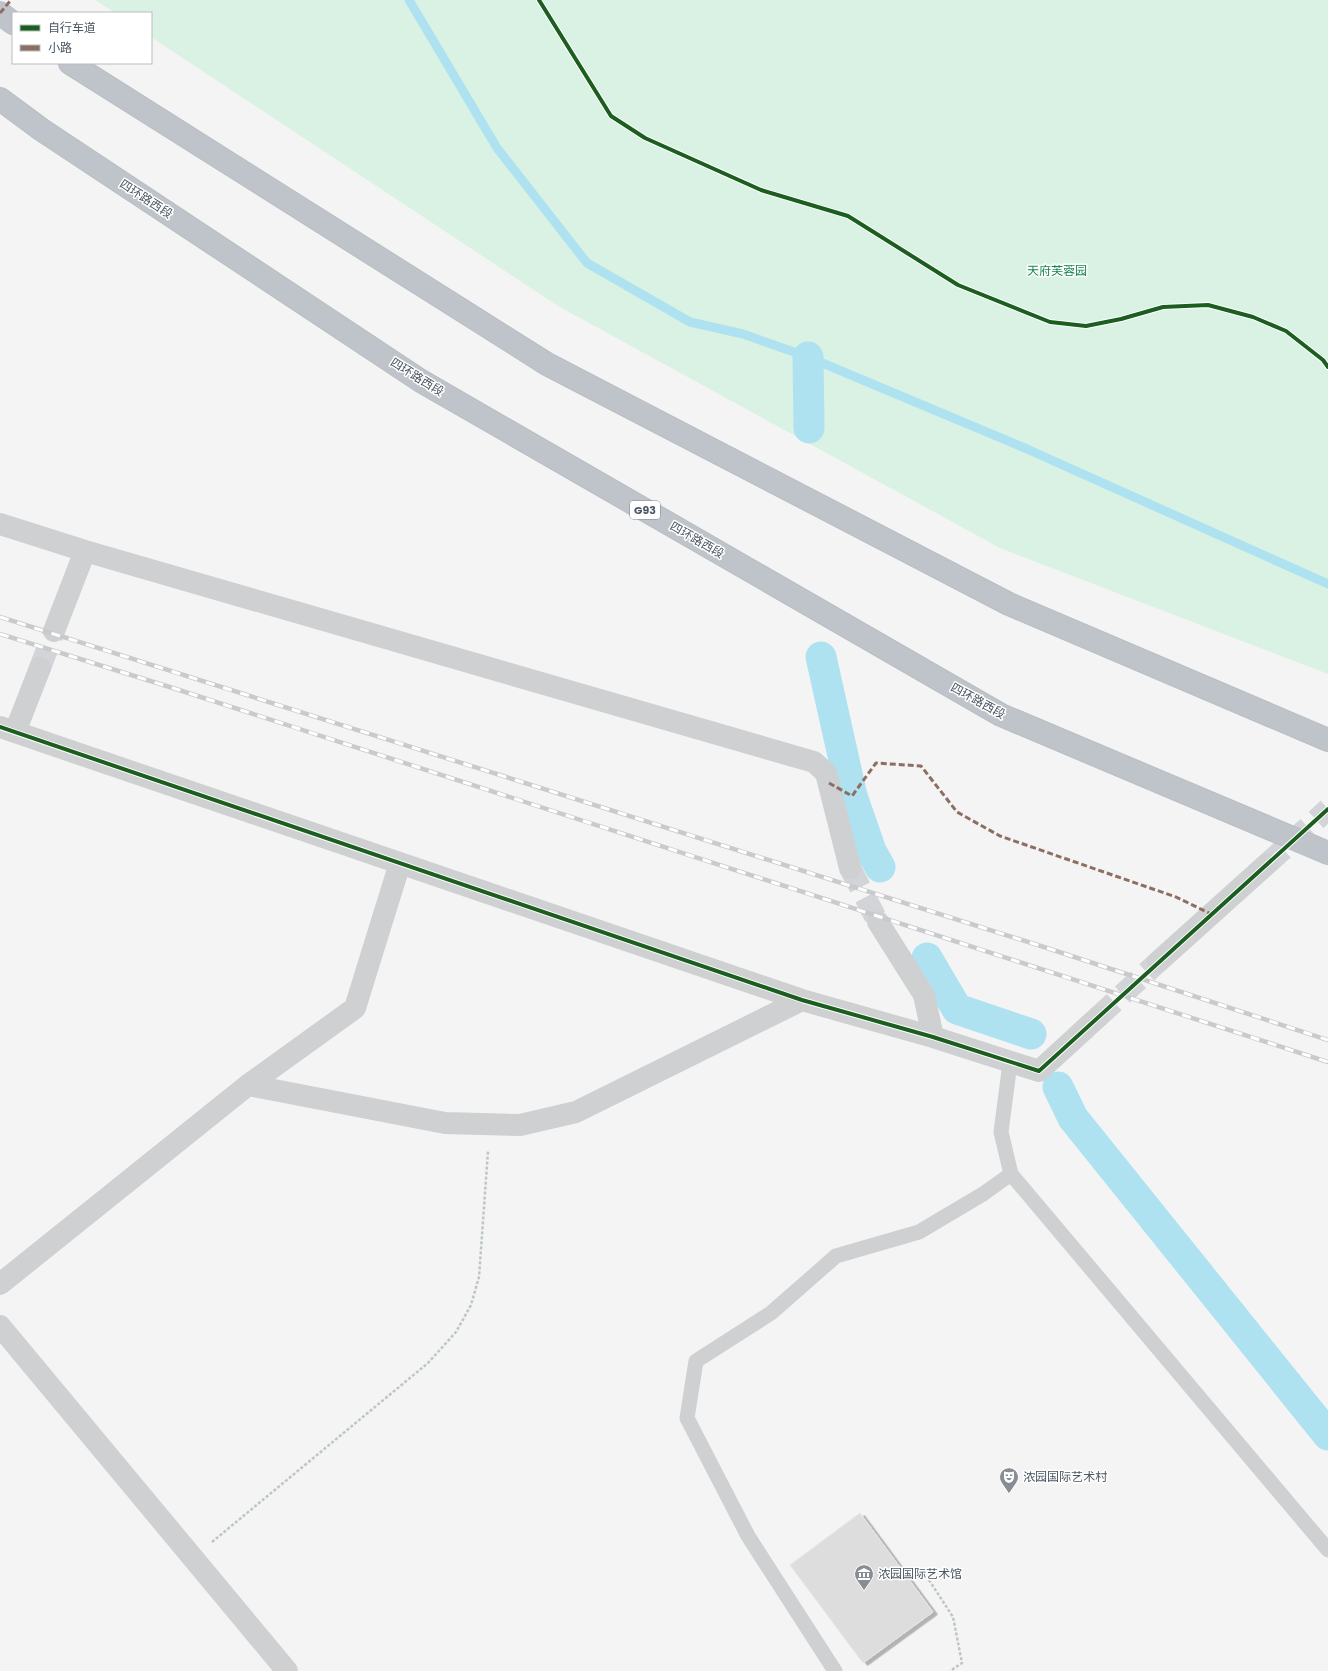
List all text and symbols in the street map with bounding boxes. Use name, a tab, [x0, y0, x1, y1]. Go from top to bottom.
legend	[12, 12, 152, 64]
text: 自行车道	[48, 19, 96, 36]
text: 小路	[48, 39, 72, 56]
street label: 四环路西段	[116, 175, 176, 222]
park label: 天府芙蓉园	[1027, 262, 1087, 279]
street label: 四环路西段	[387, 353, 447, 400]
road number: G93	[630, 501, 660, 519]
street label: 四环路西段	[667, 517, 727, 562]
street label: 四环路西段	[948, 679, 1009, 723]
theatre icon: 浓园国际艺术村	[998, 1466, 1020, 1494]
place label: 浓园国际艺术村	[1023, 1468, 1108, 1485]
museum icon: 浓园国际艺术馆	[853, 1563, 875, 1591]
place label: 浓园国际艺术馆	[878, 1565, 962, 1582]

